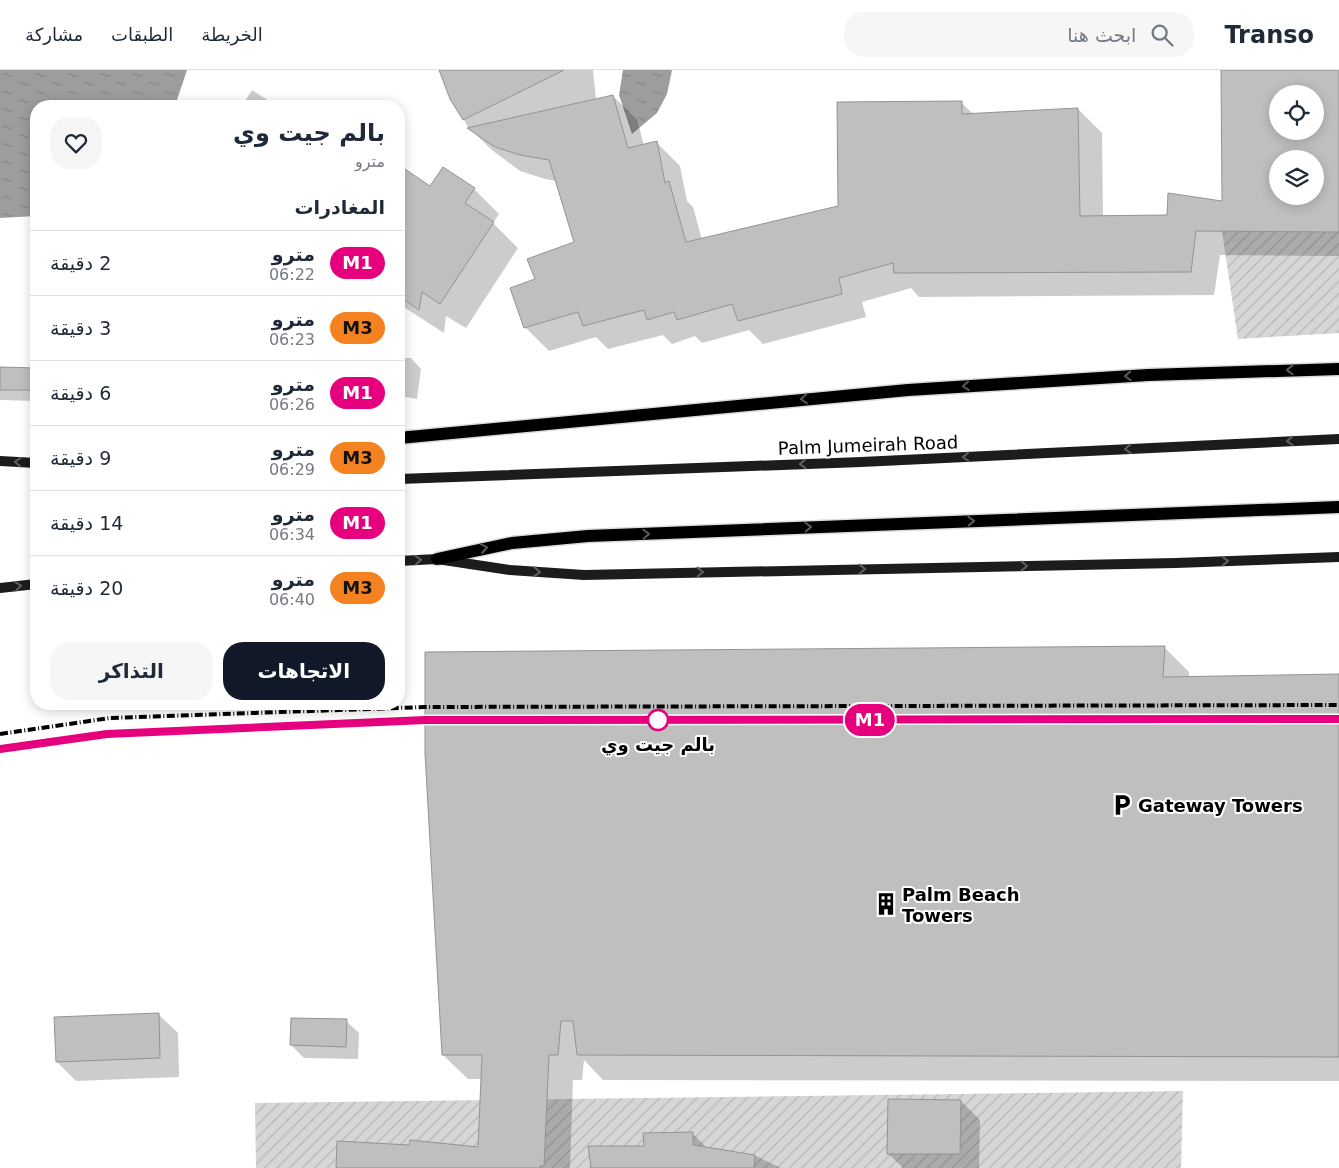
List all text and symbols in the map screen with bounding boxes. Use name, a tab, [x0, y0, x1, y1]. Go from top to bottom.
search box	[844, 12, 1194, 57]
icon: search	[1148, 21, 1176, 49]
text: Transo	[1224, 21, 1314, 49]
text: مشاركة	[25, 24, 83, 45]
text: الطبقات	[111, 24, 173, 45]
text: الخريطة	[201, 24, 263, 45]
text: ابحث هنا	[1067, 24, 1136, 46]
map controls	[1269, 85, 1324, 205]
button: locate	[1269, 85, 1324, 140]
button: heart	[50, 117, 102, 169]
text: بالم جيت وي	[233, 119, 385, 147]
button: layers	[1269, 150, 1324, 205]
text: مترو	[355, 152, 385, 171]
text: المغادرات	[294, 196, 385, 218]
text: مترو	[272, 243, 315, 265]
text: 2 دقيقة	[50, 252, 111, 274]
text: M1	[342, 252, 373, 273]
text: 06:22	[269, 265, 315, 284]
text: مترو	[272, 308, 315, 330]
text: 3 دقيقة	[50, 317, 111, 339]
text: M3	[342, 317, 373, 338]
text: 06:23	[269, 330, 315, 349]
one-way arrow	[1286, 365, 1294, 375]
one-way arrow	[1124, 370, 1132, 381]
text: مترو	[272, 373, 315, 395]
one-way arrow	[961, 380, 969, 391]
text: 6 دقيقة	[50, 382, 111, 404]
text: M1	[342, 382, 373, 403]
one-way arrow	[799, 393, 807, 404]
text: 06:26	[269, 395, 315, 414]
street label: Palm Jumeirah Road	[777, 431, 959, 459]
one-way arrow	[1286, 436, 1294, 447]
text: مترو	[272, 438, 315, 460]
one-way arrow	[1124, 444, 1132, 454]
text: 9 دقيقة	[50, 447, 111, 469]
text: M3	[342, 447, 373, 468]
one-way arrow	[961, 451, 969, 462]
one-way arrow	[14, 457, 22, 468]
one-way arrow	[799, 458, 807, 469]
text: 06:29	[269, 460, 315, 479]
text: مترو	[272, 503, 315, 525]
text: 14 دقيقة	[50, 512, 123, 534]
text: M1	[342, 512, 373, 533]
one-way arrow	[967, 516, 975, 526]
one-way arrow	[804, 522, 812, 533]
text: 06:34	[269, 525, 315, 544]
one-way arrow	[642, 528, 650, 539]
one-way arrow	[480, 544, 489, 554]
one-way arrow	[414, 555, 422, 566]
one-way arrow	[1222, 556, 1229, 566]
one-way arrow	[1021, 561, 1029, 571]
one-way arrow	[858, 564, 866, 574]
one-way arrow	[533, 566, 541, 577]
one-way arrow	[696, 567, 704, 577]
text: مترو	[272, 568, 315, 590]
text: 20 دقيقة	[50, 577, 123, 599]
text: M3	[342, 577, 373, 598]
one-way arrow	[14, 581, 22, 592]
text: 06:40	[269, 590, 315, 609]
button: التذاكر	[50, 642, 213, 700]
button: الاتجاهات	[223, 642, 385, 700]
line badge: M1	[848, 704, 892, 736]
marker: بالم جيت وي	[647, 709, 669, 731]
text: M1	[855, 709, 885, 730]
place label: بالم جيت وي	[601, 734, 715, 756]
parking icon: Gateway Towers	[1109, 792, 1135, 818]
place label: Gateway Towers	[1138, 795, 1303, 816]
place label: Palm Beach Towers	[902, 884, 1020, 926]
building icon: Palm Beach Towers	[873, 891, 899, 917]

